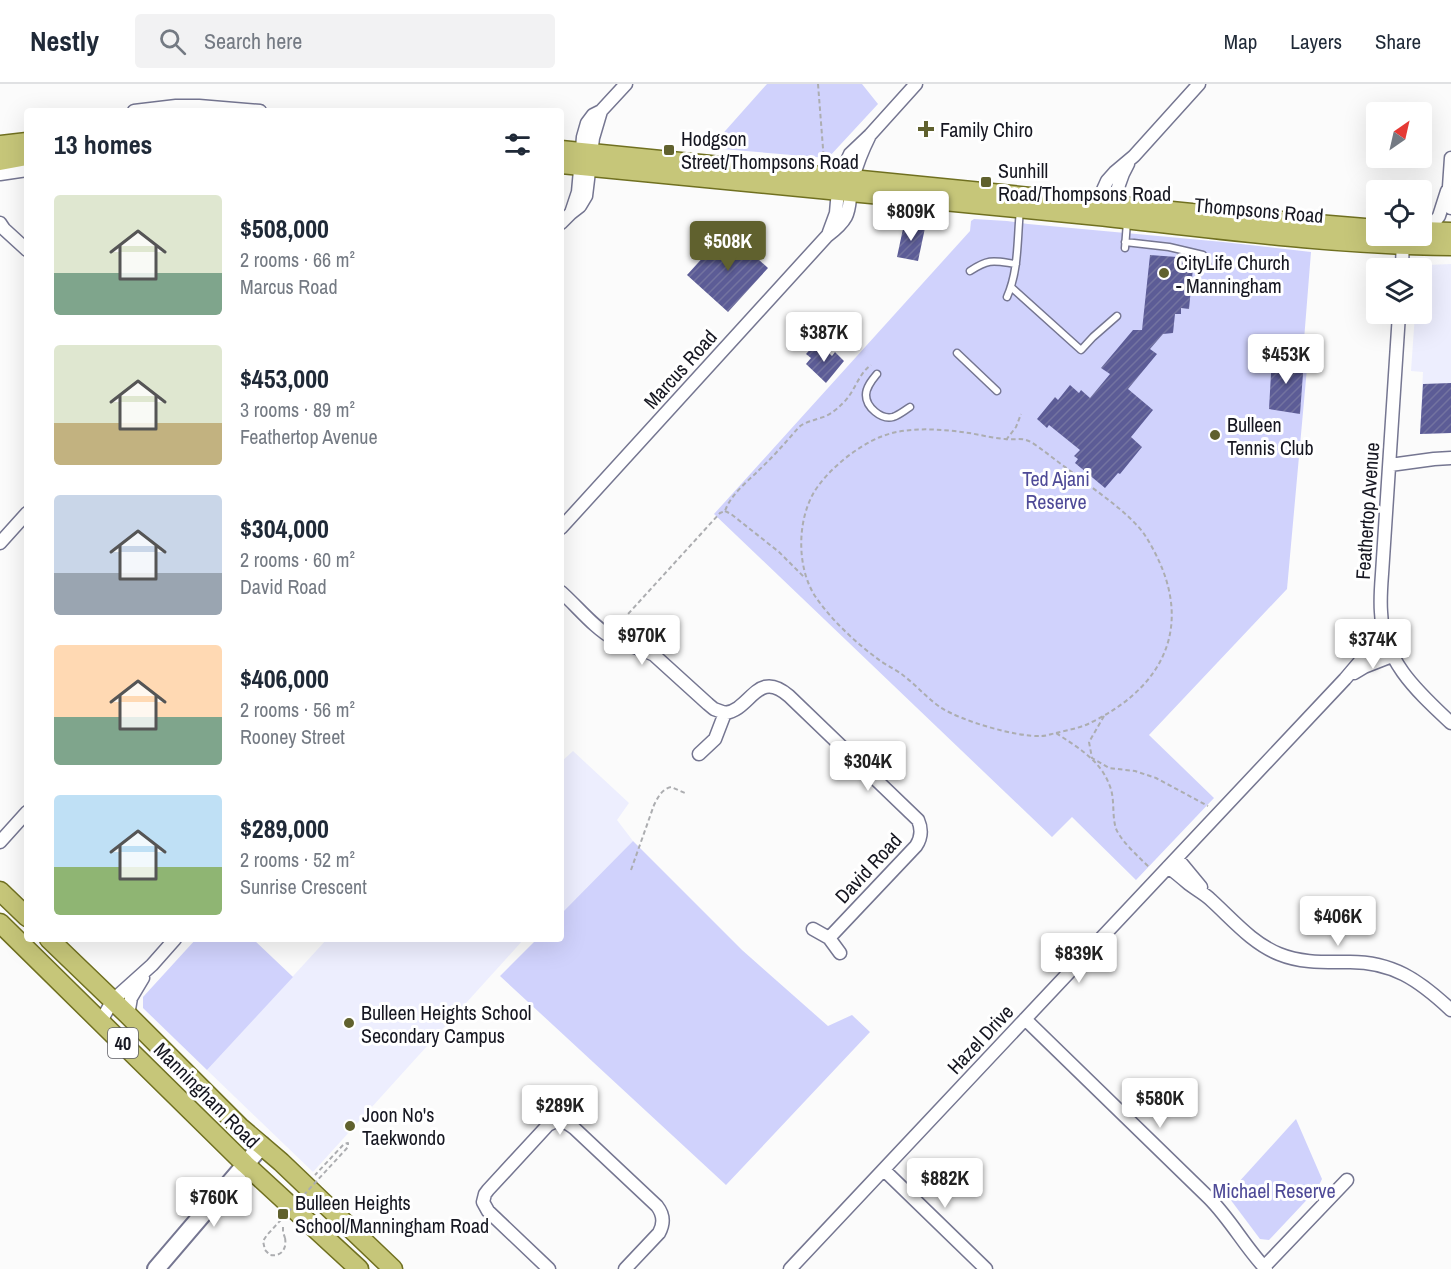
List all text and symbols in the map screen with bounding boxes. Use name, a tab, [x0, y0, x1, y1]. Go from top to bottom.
search box	[135, 14, 555, 68]
text: Nestly	[30, 22, 99, 60]
icon: search	[156, 25, 189, 58]
text: Search here	[204, 26, 302, 56]
text: Map	[1224, 27, 1257, 56]
text: Layers	[1290, 27, 1342, 56]
text: Share	[1375, 27, 1421, 56]
north arrow	[1366, 102, 1432, 168]
map controls	[1366, 102, 1432, 324]
place label: Family Chiro	[940, 116, 1033, 143]
marker: Family Chiro	[917, 120, 935, 138]
place label: Hodgson Street/Thompsons Road	[681, 125, 859, 175]
text: 13 homes	[54, 127, 152, 162]
icon: filters	[501, 128, 534, 161]
marker: Hodgson Street/Thompsons Road	[662, 143, 676, 157]
place label: Sunhill Road/Thompsons Road	[998, 157, 1171, 207]
marker: Sunhill Road/Thompsons Road	[979, 175, 993, 189]
button: locate	[1366, 180, 1432, 246]
pin: $809K	[869, 191, 953, 242]
street label: Thompsons Road	[1193, 191, 1325, 229]
text: $809K	[887, 197, 935, 224]
text: $508,000	[240, 211, 329, 246]
icon: home	[102, 219, 174, 291]
pin: $508K	[686, 221, 770, 272]
text: $508K	[704, 227, 752, 254]
text: 2 rooms · 66 m²	[240, 246, 355, 273]
place label: CityLife Church - Manningham	[1176, 249, 1290, 299]
button: layers	[1366, 258, 1432, 324]
marker: CityLife Church - Manningham	[1157, 266, 1171, 280]
text: Marcus Road	[240, 273, 338, 300]
pin: $387K	[782, 312, 866, 363]
text: $387K	[800, 318, 848, 345]
street label: Marcus Road	[637, 324, 723, 414]
pin: $453K	[1244, 334, 1328, 385]
text: $453K	[1262, 340, 1310, 367]
text: $453,000	[240, 361, 329, 396]
icon: home	[102, 369, 174, 441]
text: 3 rooms · 89 m²	[240, 396, 355, 423]
place label: Bulleen Tennis Club	[1227, 411, 1314, 461]
text: Feathertop Avenue	[240, 423, 378, 450]
marker: Bulleen Tennis Club	[1208, 428, 1222, 442]
street label: Feathertop Avenue	[1349, 441, 1385, 581]
park label: Ted Ajani Reserve	[1022, 465, 1090, 515]
text: $304,000	[240, 511, 329, 546]
icon: home	[102, 519, 174, 591]
text: 2 rooms · 60 m²	[240, 546, 355, 573]
text: David Road	[240, 573, 327, 600]
pin: $970K	[600, 615, 684, 666]
pin: $374K	[1331, 619, 1415, 670]
text: $970K	[618, 621, 666, 648]
text: $374K	[1349, 625, 1397, 652]
text: $406,000	[240, 661, 329, 696]
icon: home	[102, 669, 174, 741]
text: 2 rooms · 56 m²	[240, 696, 355, 723]
text: Rooney Street	[240, 723, 345, 750]
pin: $304K	[826, 741, 910, 792]
text: $304K	[844, 747, 892, 774]
text: $289,000	[240, 811, 329, 846]
icon: home	[102, 819, 174, 891]
street label: David Road	[829, 827, 907, 909]
text: 2 rooms · 52 m²	[240, 846, 355, 873]
text: Sunrise Crescent	[240, 873, 367, 900]
pin: $406K	[1296, 896, 1380, 947]
text: $406K	[1314, 902, 1362, 929]
pin: $839K	[1037, 933, 1121, 984]
text: $839K	[1055, 939, 1103, 966]
street label: Hazel Drive	[941, 998, 1019, 1080]
place label: Bulleen Heights School Secondary Campus	[361, 999, 531, 1049]
marker: Bulleen Heights School Secondary Campus	[342, 1016, 356, 1030]
road number: 40	[108, 1028, 138, 1058]
street label: Manningham Road	[148, 1036, 266, 1154]
pin: $580K	[1118, 1078, 1202, 1129]
text: $580K	[1136, 1084, 1184, 1111]
pin: $289K	[518, 1085, 602, 1136]
text: $289K	[536, 1091, 584, 1118]
place label: Joon No's Taekwondo	[362, 1101, 445, 1151]
marker: Joon No's Taekwondo	[343, 1119, 357, 1133]
pin: $882K	[903, 1158, 987, 1209]
text: $882K	[921, 1164, 969, 1191]
pin: $760K	[172, 1177, 256, 1228]
park label: Michael Reserve	[1212, 1177, 1336, 1204]
text: $760K	[190, 1183, 238, 1210]
place label: Bulleen Heights School/Manningham Road	[295, 1189, 489, 1239]
marker: Bulleen Heights School/Manningham Road	[276, 1207, 290, 1221]

